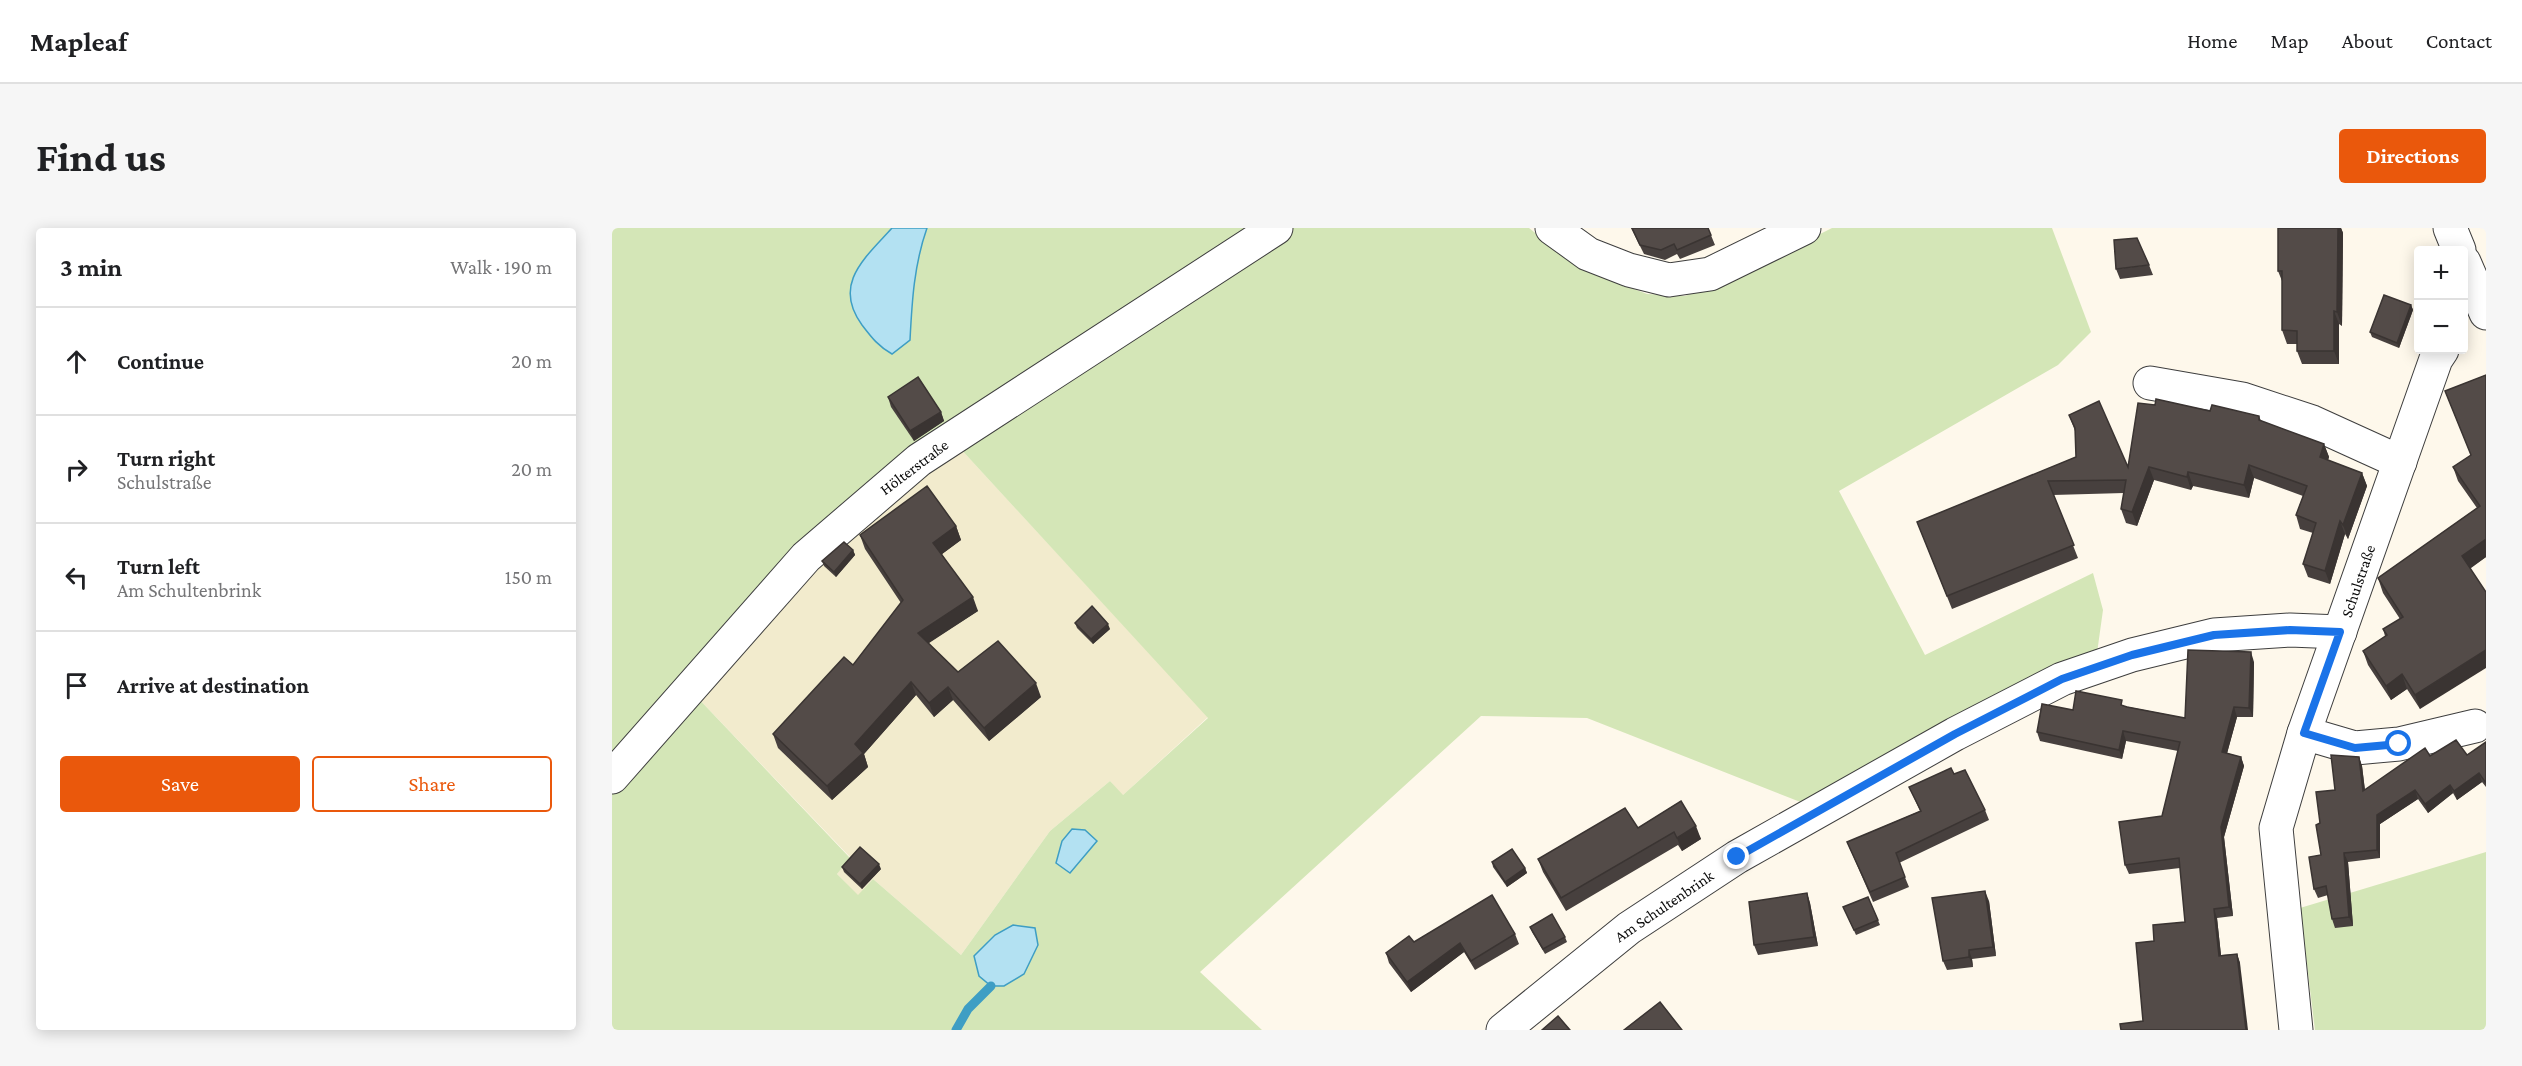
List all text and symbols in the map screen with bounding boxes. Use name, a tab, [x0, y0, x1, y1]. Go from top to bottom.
text: Mapleaf	[30, 26, 127, 57]
text: Home	[2187, 29, 2237, 53]
text: Map	[2270, 29, 2309, 53]
text: About	[2342, 29, 2393, 53]
text: Contact	[2426, 29, 2492, 53]
button: Directions	[2339, 129, 2486, 183]
text: Find us	[36, 133, 166, 180]
map controls	[2414, 246, 2468, 354]
button: +	[2414, 246, 2468, 300]
text: 3 min	[60, 253, 122, 282]
text: Walk · 190 m	[450, 256, 552, 278]
button: −	[2414, 300, 2468, 354]
icon: ahead	[60, 345, 93, 378]
text: Continue	[117, 349, 204, 374]
text: 20 m	[511, 350, 552, 372]
street label: Hölterstraße	[877, 436, 951, 498]
text: Turn right	[117, 446, 215, 471]
icon: right	[60, 453, 93, 486]
text: 20 m	[511, 458, 552, 480]
text: Schulstraße	[117, 471, 212, 493]
street label: Schulstraße	[2338, 542, 2378, 620]
text: Turn left	[117, 554, 200, 579]
icon: left	[60, 561, 93, 594]
text: 150 m	[505, 566, 552, 588]
text: Am Schultenbrink	[117, 579, 261, 601]
icon: arrive	[60, 669, 93, 702]
text: Arrive at destination	[117, 673, 309, 698]
route start	[2385, 730, 2411, 756]
button: Save	[60, 756, 300, 812]
button: Share	[312, 756, 552, 812]
route end	[1723, 843, 1749, 869]
street label: Am Schultenbrink	[1611, 866, 1717, 945]

